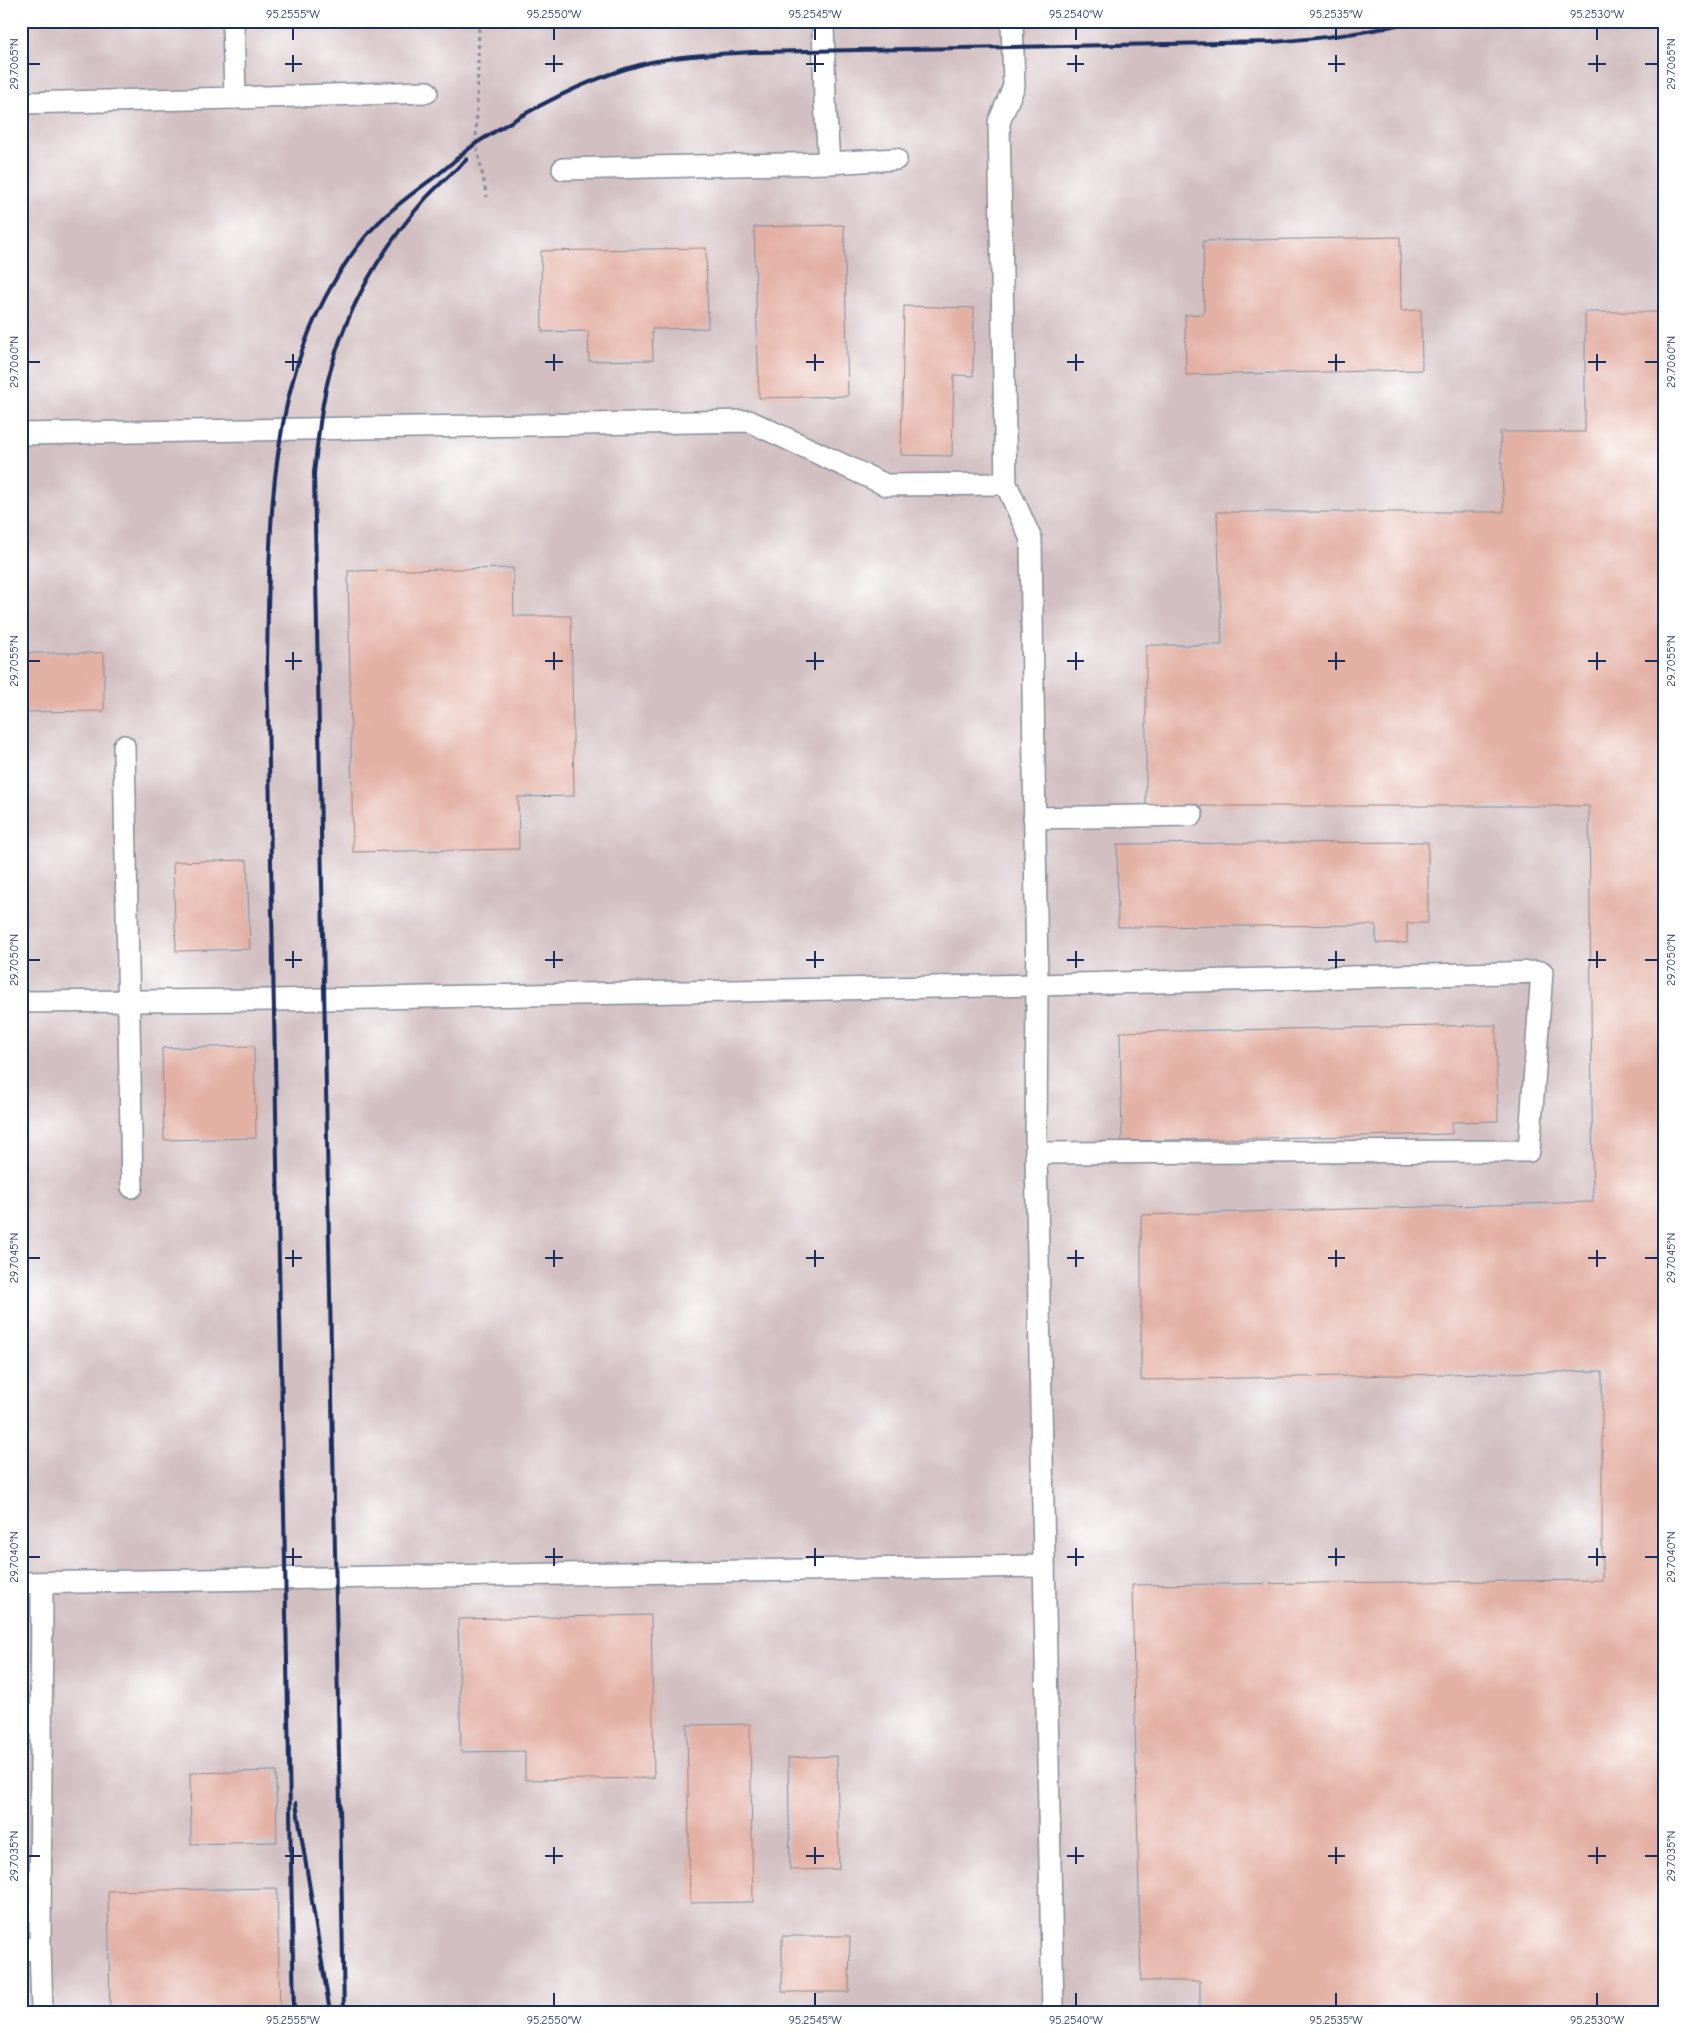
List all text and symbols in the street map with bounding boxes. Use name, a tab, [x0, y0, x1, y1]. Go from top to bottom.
text: 95.2555°W	[266, 7, 321, 21]
text: 95.2550°W	[527, 7, 582, 21]
text: 95.2545°W	[788, 7, 842, 21]
text: 95.2540°W	[1049, 7, 1104, 21]
text: 95.2535°W	[1309, 7, 1363, 21]
text: 95.2530°W	[1570, 7, 1625, 21]
text: 29.7065°N	[7, 38, 21, 90]
text: 29.7065°N	[1664, 38, 1678, 90]
text: 29.7060°N	[7, 336, 21, 388]
text: 29.7060°N	[1664, 336, 1678, 388]
text: 29.7055°N	[7, 635, 21, 687]
text: 29.7055°N	[1664, 635, 1678, 687]
text: 29.7050°N	[7, 934, 21, 986]
text: 29.7050°N	[1664, 934, 1678, 986]
text: 29.7045°N	[7, 1233, 21, 1283]
text: 29.7045°N	[1664, 1233, 1678, 1283]
text: 29.7040°N	[7, 1531, 21, 1583]
text: 29.7040°N	[1664, 1531, 1678, 1583]
text: 29.7035°N	[7, 1831, 21, 1881]
text: 29.7035°N	[1664, 1831, 1678, 1881]
text: 95.2555°W	[266, 2013, 321, 2027]
text: 95.2550°W	[527, 2013, 582, 2027]
text: 95.2545°W	[788, 2013, 842, 2027]
text: 95.2540°W	[1049, 2013, 1104, 2027]
text: 95.2535°W	[1309, 2013, 1363, 2027]
text: 95.2530°W	[1570, 2013, 1625, 2027]

